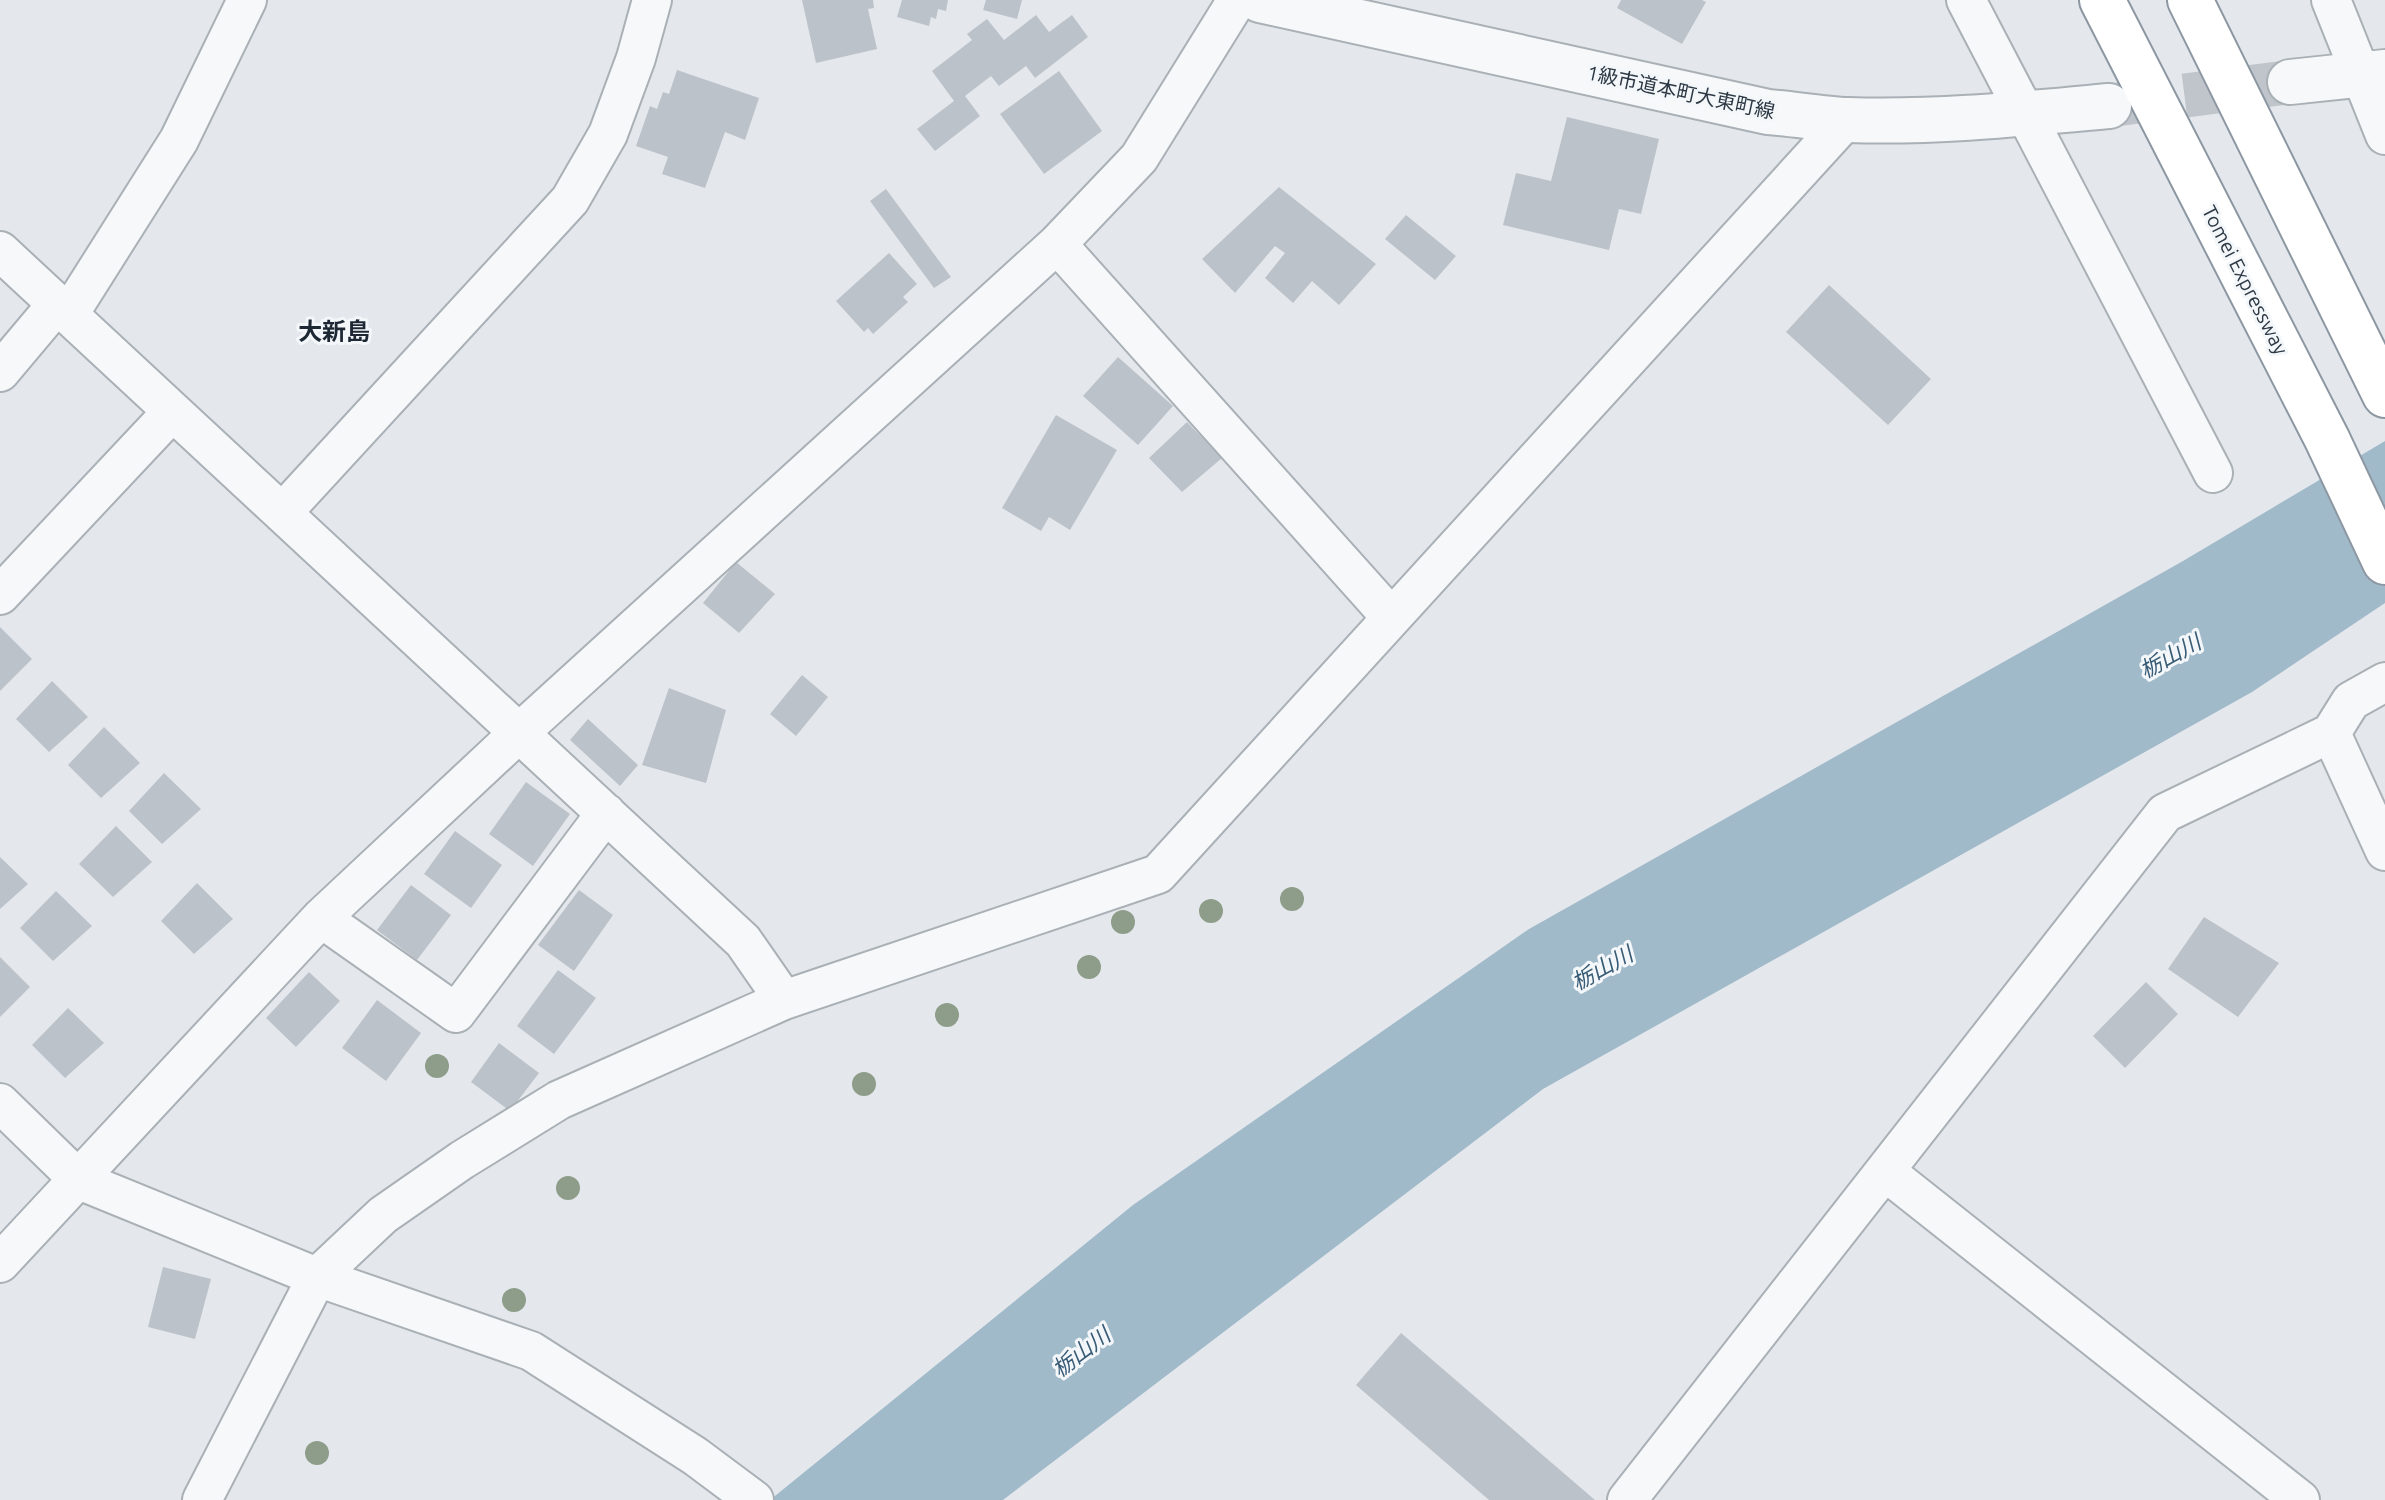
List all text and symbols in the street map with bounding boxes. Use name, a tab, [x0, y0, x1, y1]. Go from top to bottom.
street label: 1級市道本町大東町線	[1585, 60, 1777, 123]
street label: Tomei Expressway	[2198, 201, 2293, 358]
district label: 大新島	[298, 318, 370, 345]
water label: 栃山川	[2135, 628, 2206, 682]
water label: 栃山川	[1567, 940, 1638, 994]
water label: 栃山川	[1047, 1321, 1116, 1381]

